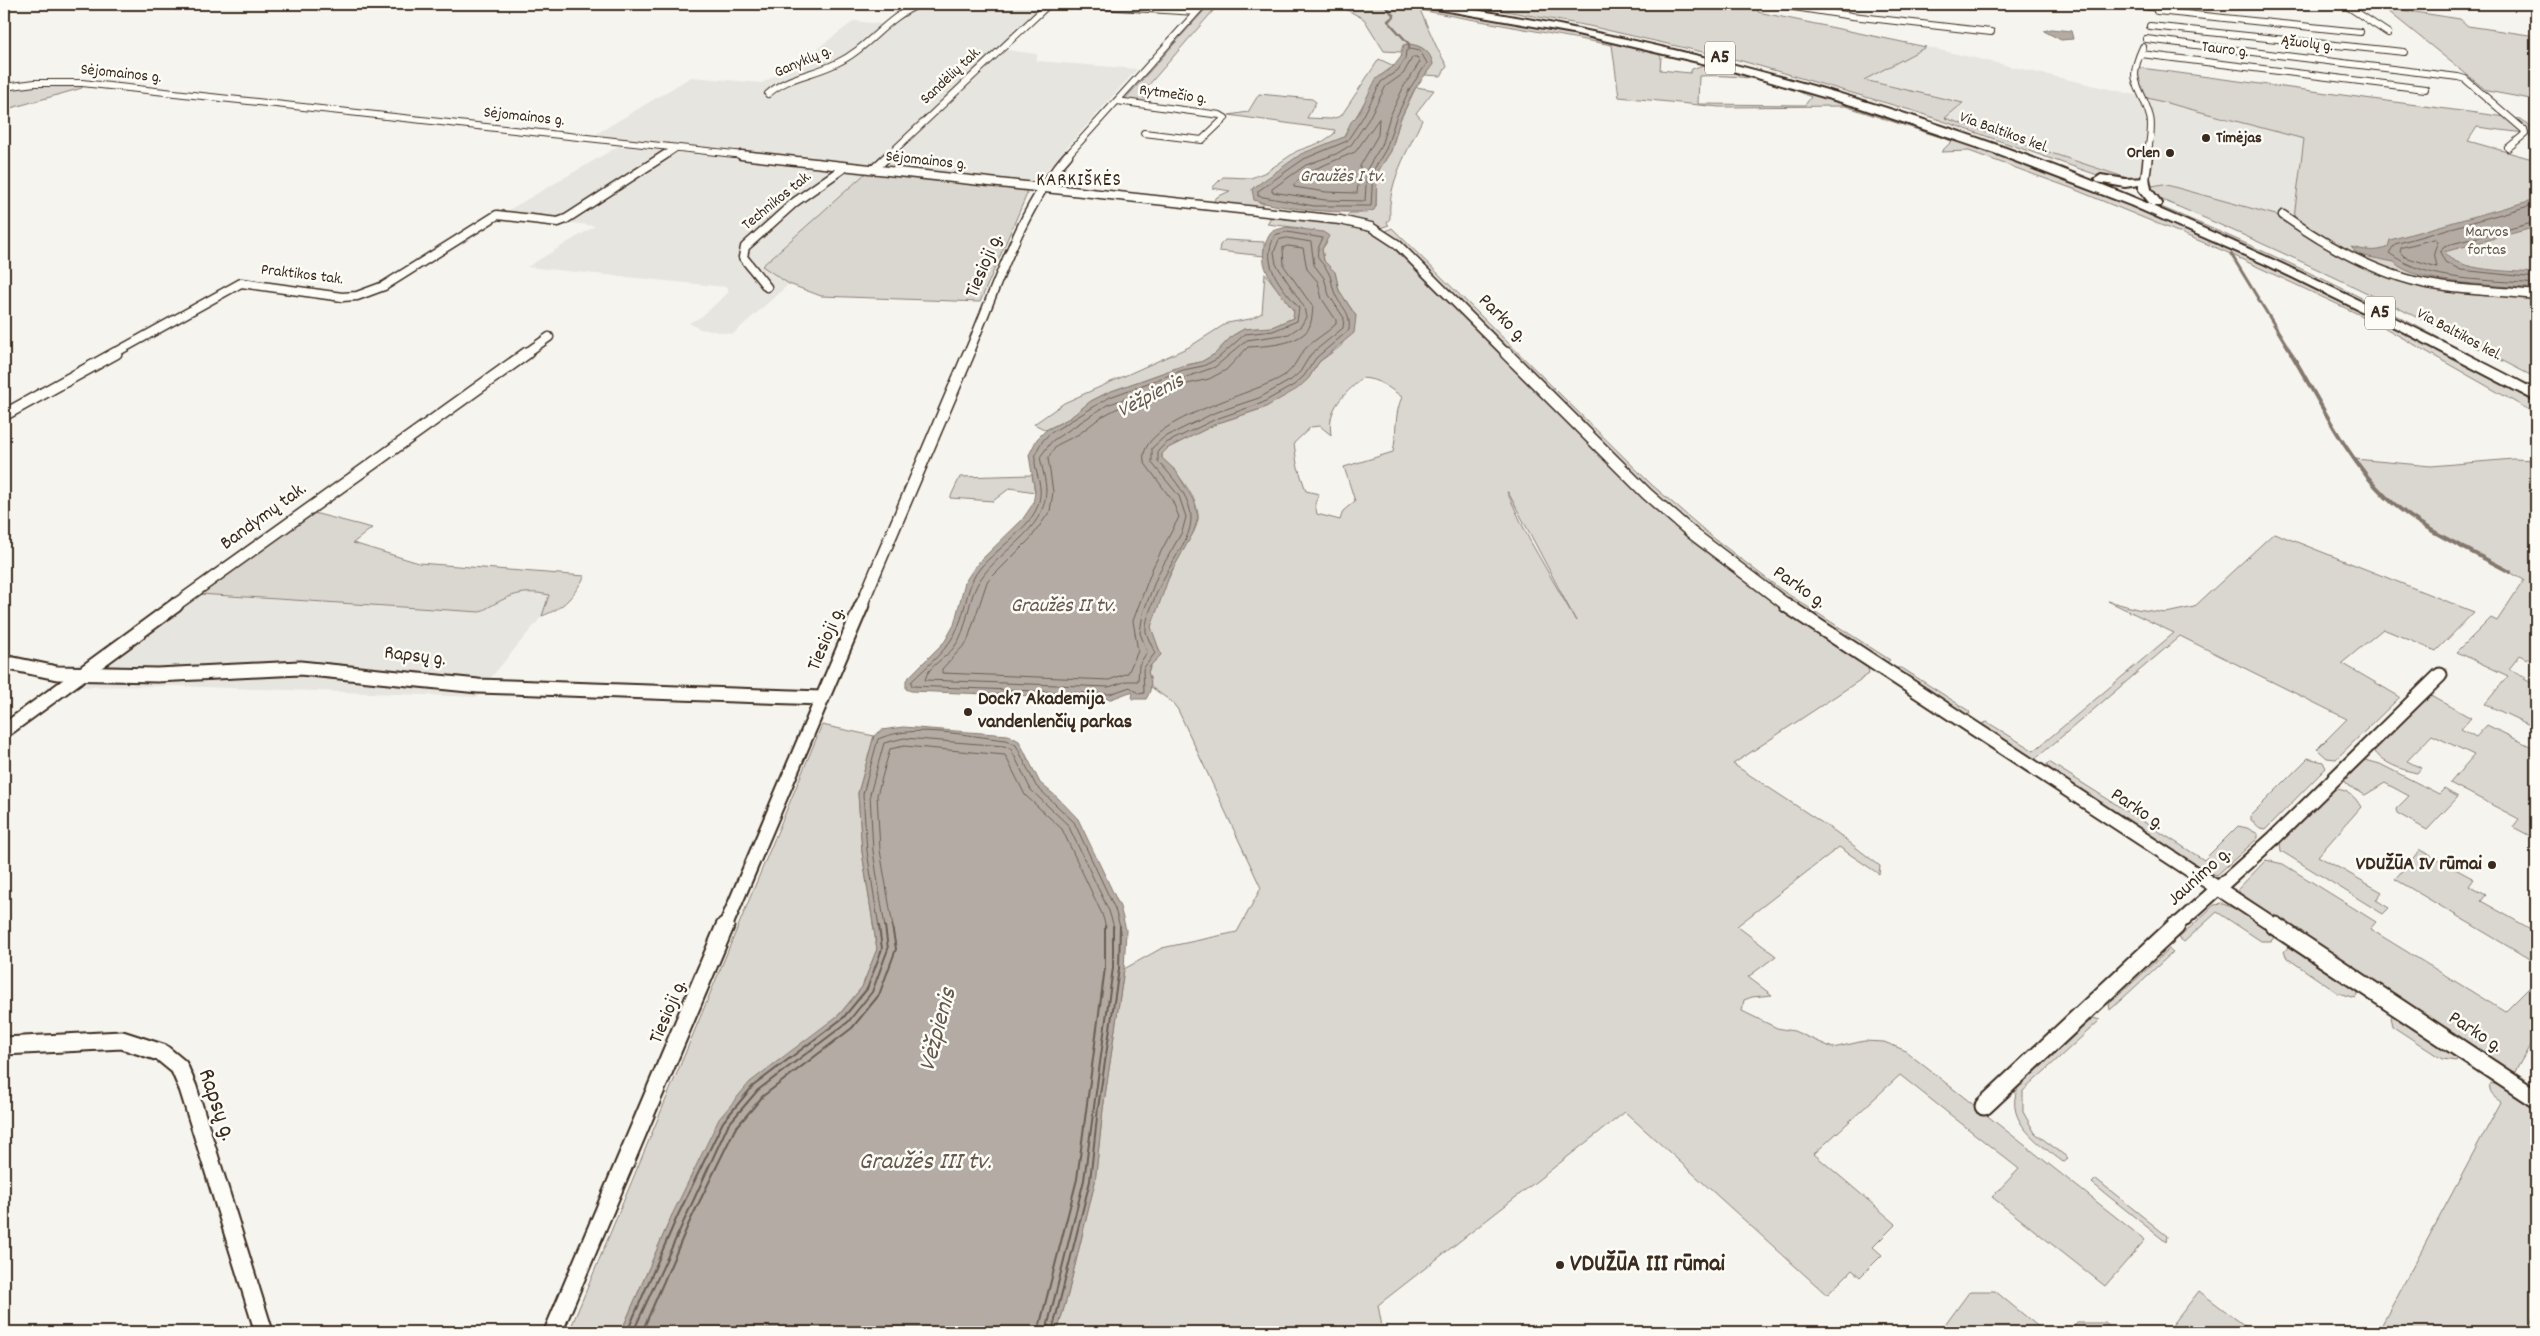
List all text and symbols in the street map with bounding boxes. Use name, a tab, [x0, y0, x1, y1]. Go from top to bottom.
street label: Ąžuolų g.	[2280, 29, 2334, 59]
street label: Tauro g.	[2200, 36, 2250, 64]
street label: Ganyklų g.	[771, 40, 835, 84]
street label: Sandėlių tak.	[915, 42, 987, 110]
road number: A5	[1705, 42, 1735, 74]
street label: Sėjomainos g.	[79, 58, 163, 90]
street label: Rytmečio g.	[1138, 79, 1208, 111]
street label: Sėjomainos g.	[482, 101, 566, 133]
street label: Via Baltikos kel.	[1956, 106, 2052, 160]
place label: Timėjas	[2216, 127, 2262, 150]
marker: Timėjas	[2200, 132, 2212, 144]
place label: Orlen	[2127, 142, 2160, 165]
street label: Sėjomainos g.	[884, 145, 968, 177]
marker: Orlen	[2164, 147, 2176, 159]
water label: Graužės I tv.	[1300, 165, 1384, 190]
street label: Technikos tak.	[737, 166, 817, 236]
district label: KARKIŠKĖS	[1036, 168, 1122, 195]
park label: Marvos fortas	[2465, 221, 2509, 262]
street label: Tiesioji g.	[959, 230, 1011, 302]
street label: Praktikos tak.	[260, 259, 344, 291]
street label: Parko g.	[1471, 288, 1533, 350]
road number: A5	[2365, 296, 2395, 330]
street label: Via Baltikos kel.	[2412, 303, 2506, 367]
water label: Vėžpienis	[1112, 366, 1191, 427]
street label: Bandymų tak.	[215, 476, 313, 558]
street label: Parko g.	[1767, 559, 1831, 617]
water label: Graužės II tv.	[1010, 592, 1116, 622]
street label: Tiesioji g.	[801, 603, 853, 675]
street label: Rapsų g.	[383, 639, 447, 675]
place label: Dock7 Akademija vandenlenčių parkas	[978, 686, 1132, 737]
marker: Dock7 Akademija vandenlenčių parkas	[962, 706, 974, 718]
street label: Parko g.	[2104, 782, 2170, 838]
street label: Jaunimo g.	[2162, 841, 2238, 913]
place label: VDUŽŪA IV rūmai	[2356, 851, 2482, 879]
marker: VDUŽŪA IV rūmai	[2486, 859, 2498, 871]
street label: Tiesioji g.	[643, 976, 695, 1048]
water label: Vėžpienis	[911, 983, 968, 1076]
street label: Parko g.	[2442, 1005, 2508, 1061]
street label: Rapsų g.	[188, 1064, 244, 1146]
water label: Graužės III tv.	[859, 1145, 991, 1181]
place label: VDUŽŪA III rūmai	[1570, 1248, 1726, 1282]
marker: VDUŽŪA III rūmai	[1554, 1259, 1566, 1271]

